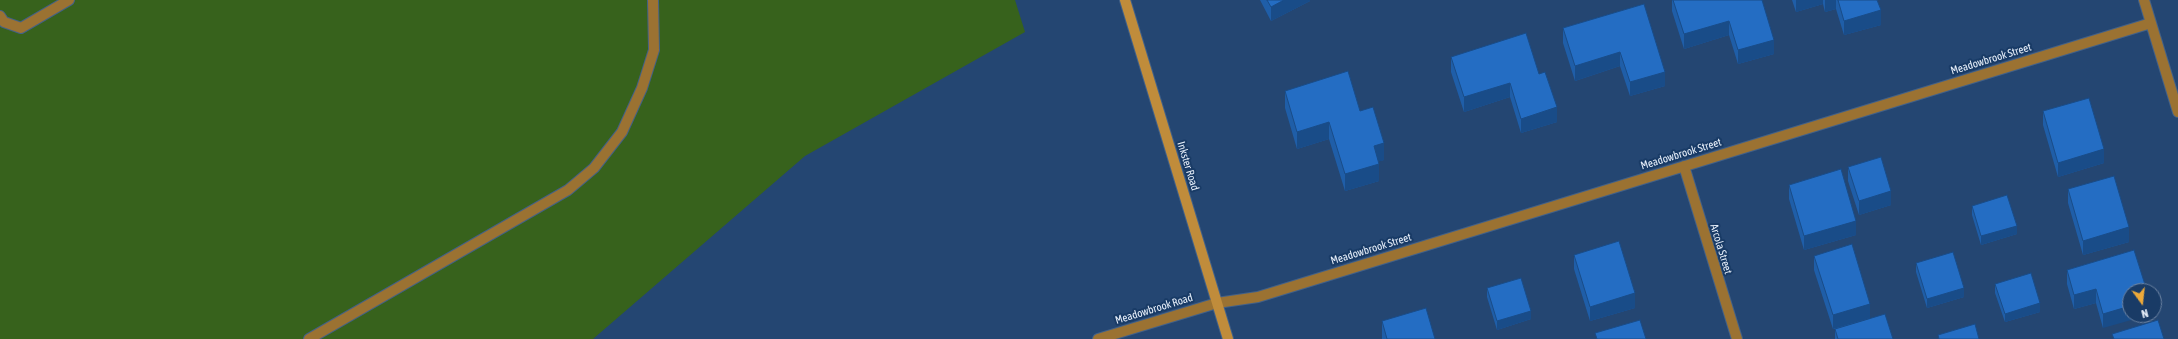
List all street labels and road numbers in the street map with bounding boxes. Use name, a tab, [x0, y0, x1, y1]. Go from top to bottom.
street label: Meadowbrook Street	[1949, 40, 2033, 78]
street label: Meadowbrook Street	[1639, 135, 1723, 173]
street label: Inkster Road	[1174, 140, 1202, 192]
street label: Arcola Street	[1707, 222, 1735, 276]
street label: Meadowbrook Street	[1329, 230, 1413, 268]
street label: Meadowbrook Road	[1114, 291, 1194, 327]

